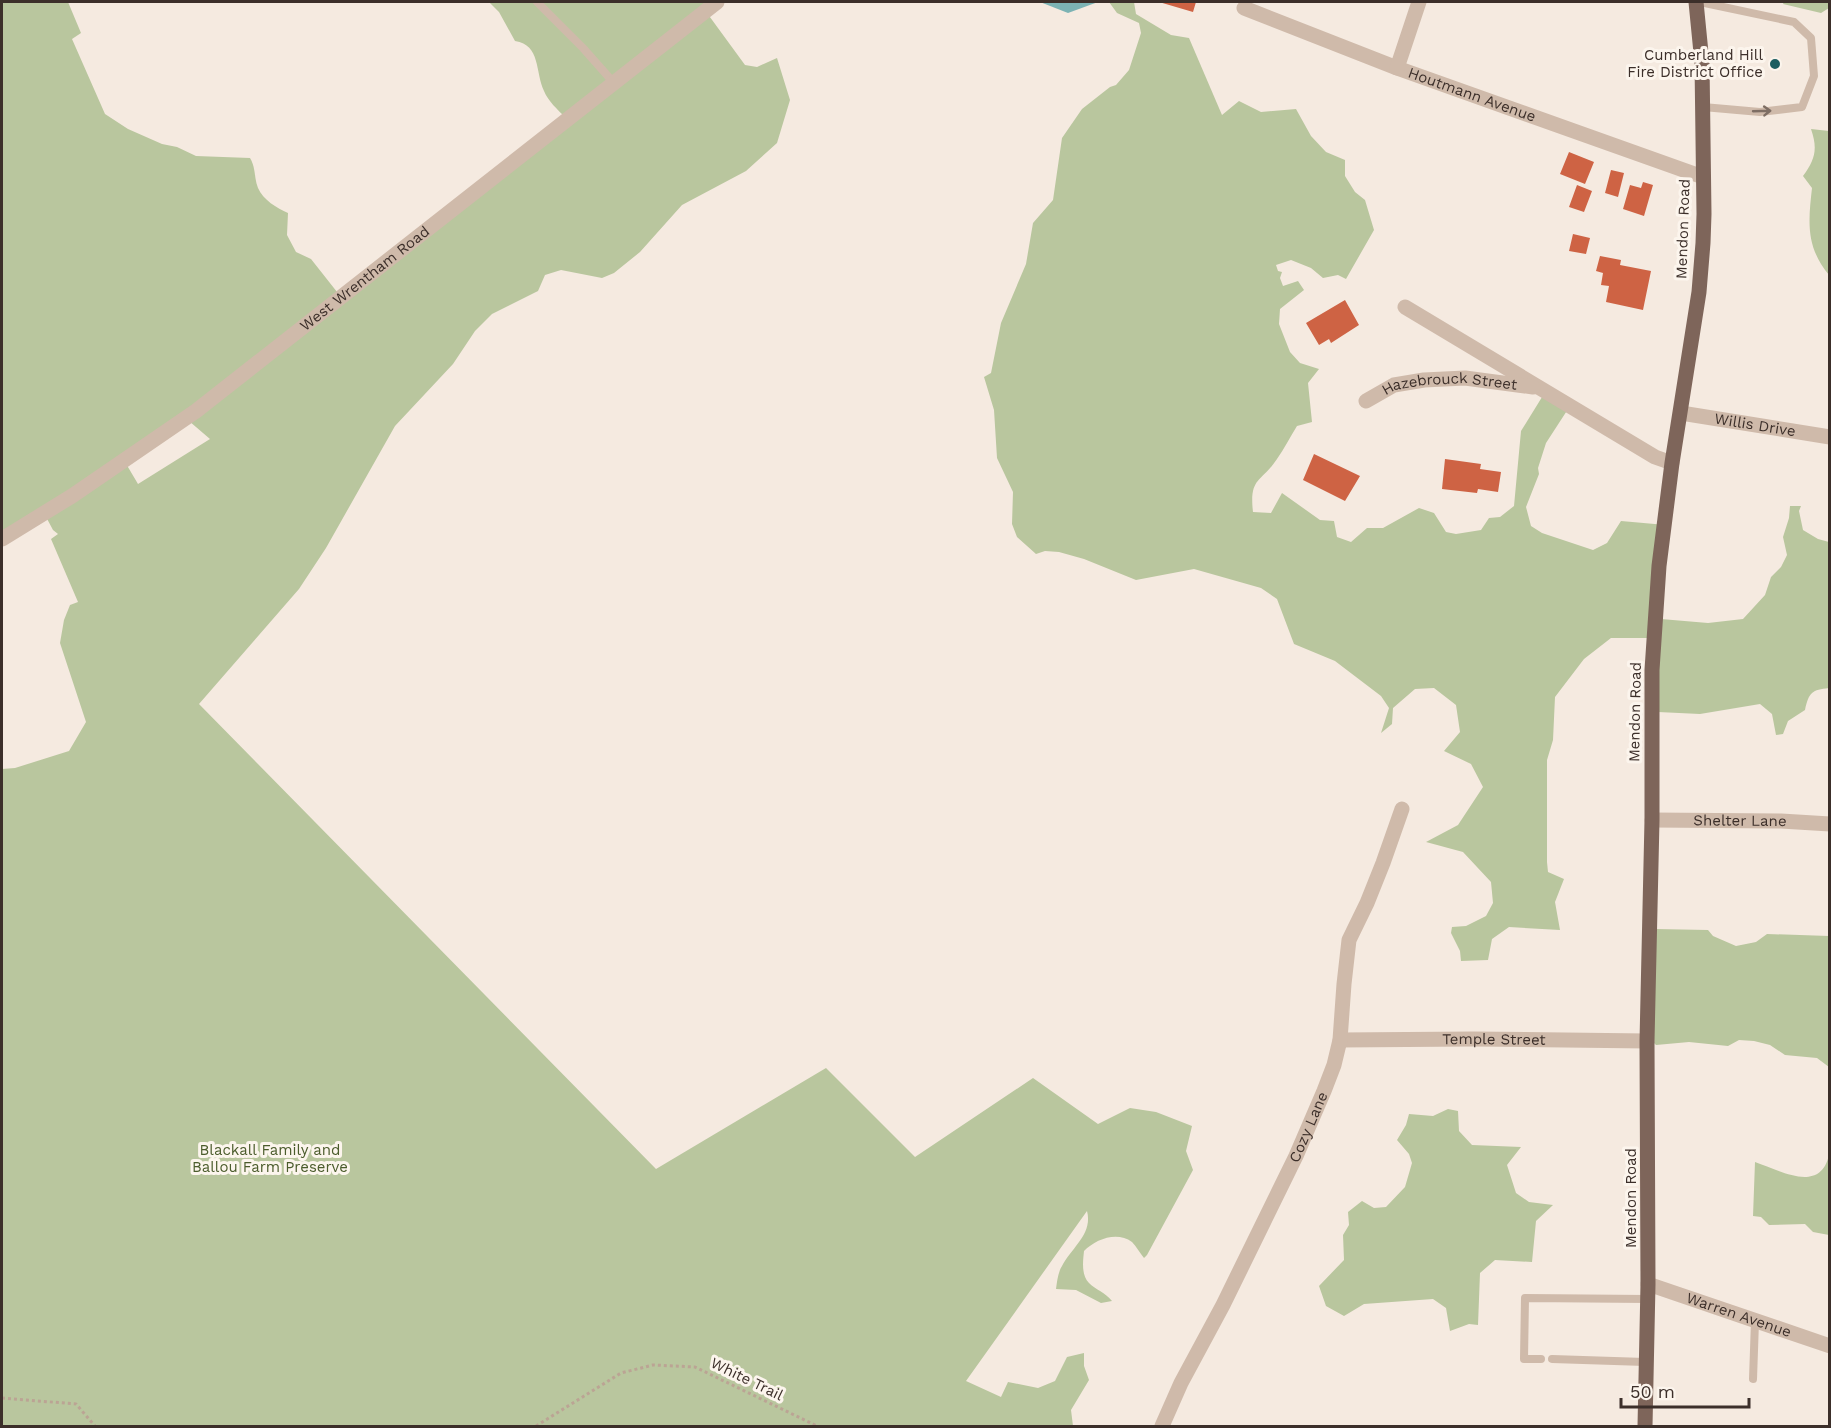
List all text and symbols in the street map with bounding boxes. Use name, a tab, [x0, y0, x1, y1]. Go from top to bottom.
place label: Cumberland Hill Fire District Office	[1627, 46, 1763, 81]
marker: Cumberland Hill Fire District Office	[1768, 57, 1782, 71]
street label: Houtmann Avenue	[1406, 64, 1538, 126]
one-way arrow	[1751, 105, 1771, 116]
street label: Mendon Road	[1672, 179, 1694, 279]
street label: West Wrentham Road	[296, 222, 433, 335]
street label: Hazebrouck Street	[1379, 369, 1519, 399]
street label: Willis Drive	[1713, 410, 1797, 440]
street label: Mendon Road	[1625, 662, 1645, 762]
street label: Shelter Lane	[1693, 811, 1787, 830]
street label: Temple Street	[1442, 1030, 1546, 1049]
street label: Cozy Lane	[1285, 1089, 1332, 1165]
park label: Blackall Family and Ballou Farm Preserve	[192, 1141, 348, 1176]
street label: Mendon Road	[1622, 1148, 1640, 1248]
street label: Warren Avenue	[1684, 1289, 1794, 1341]
street label: White Trail	[708, 1354, 787, 1404]
scale bar	[1621, 1371, 1748, 1409]
text: 50 m	[1630, 1381, 1675, 1402]

